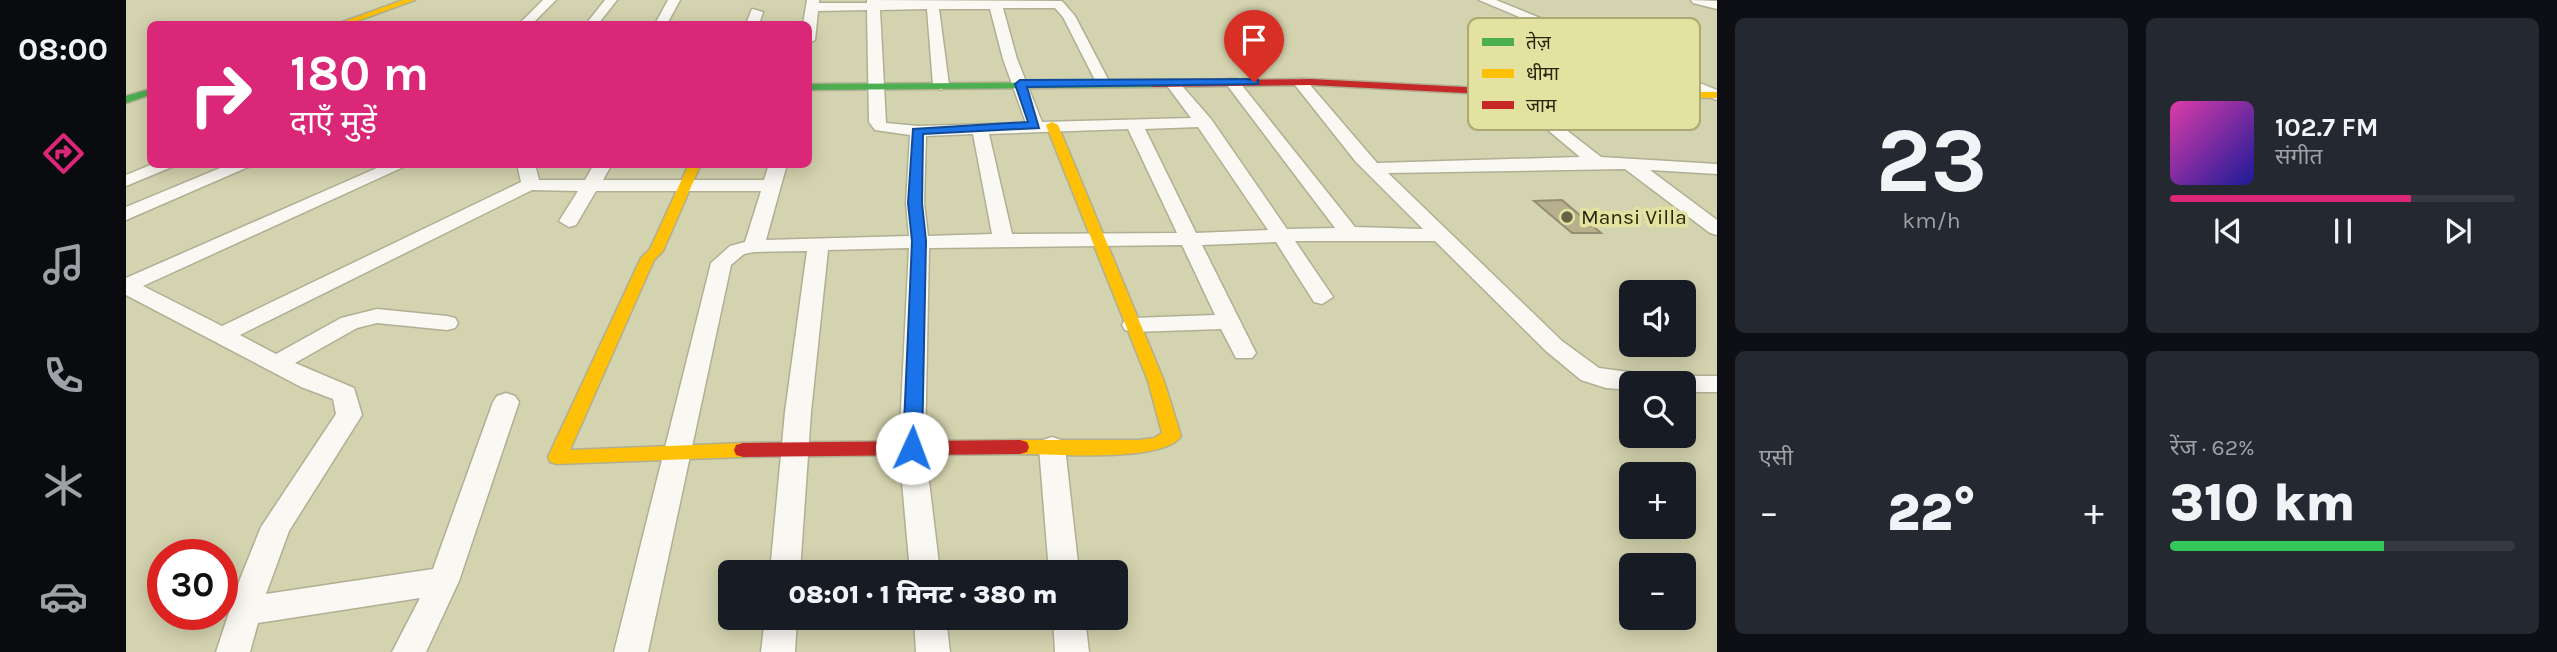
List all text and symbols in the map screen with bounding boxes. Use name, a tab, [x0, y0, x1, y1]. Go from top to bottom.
pin	[1224, 10, 1284, 82]
legend	[1468, 18, 1700, 130]
icon: arrive	[1235, 21, 1273, 59]
text: 08:00	[18, 31, 108, 68]
text: तेज़	[1526, 31, 1552, 54]
text: 180 m	[290, 45, 429, 102]
icon: right	[175, 49, 266, 140]
text: धीमा	[1526, 63, 1560, 85]
text: जाम	[1526, 95, 1557, 117]
text: दाएँ मुड़ें	[290, 104, 377, 141]
text: 23	[1876, 108, 1987, 214]
text: 102.7 FM	[2275, 112, 2379, 143]
icon: directions	[39, 129, 88, 178]
text: संगीत	[2275, 143, 2323, 170]
place label: Mansi Villa	[1581, 205, 1687, 229]
text: km/h	[1902, 207, 1961, 234]
marker: Mansi Villa	[1559, 209, 1575, 225]
icon: previous	[2209, 212, 2247, 250]
icon: pause	[2324, 212, 2362, 250]
icon: next	[2439, 212, 2477, 250]
icon: music	[39, 240, 88, 289]
map controls	[1619, 280, 1696, 630]
button: sound	[1619, 280, 1696, 357]
icon: phone	[39, 351, 88, 400]
button: search	[1619, 371, 1696, 448]
position arrow	[875, 411, 949, 485]
text: रेंज · 62%	[2170, 434, 2255, 461]
text: एसी	[1759, 444, 1793, 471]
icon: climate	[39, 461, 88, 510]
button: +	[1619, 462, 1696, 539]
text: 310 km	[2170, 472, 2355, 533]
text: 22°	[1887, 482, 1976, 543]
text: −	[1759, 490, 1779, 535]
text: +	[2084, 490, 2104, 535]
speed limit sign: 30	[147, 539, 238, 630]
button: −	[1619, 553, 1696, 630]
icon: car	[39, 572, 88, 621]
text: 08:01 · 1 मिनट · 380 m	[788, 579, 1058, 610]

